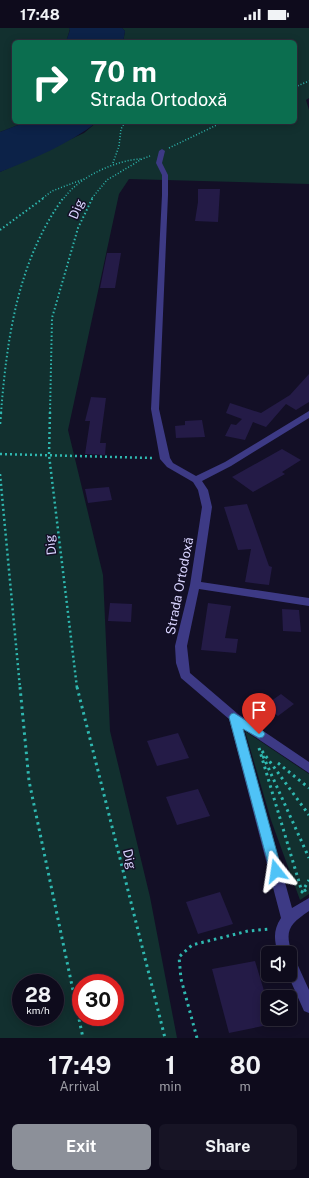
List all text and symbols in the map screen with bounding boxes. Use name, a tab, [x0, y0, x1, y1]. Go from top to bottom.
text: 17:48	[20, 6, 60, 23]
text: 70 m	[90, 55, 157, 88]
icon: right	[24, 56, 76, 108]
text: Strada Ortodoxă	[90, 89, 227, 110]
street label: Dig	[66, 197, 87, 221]
street label: Dig	[42, 534, 59, 556]
street label: Strada Ortodoxă	[163, 536, 196, 636]
pin	[242, 693, 276, 734]
icon: arrive	[248, 699, 270, 721]
street label: Dig	[120, 847, 139, 871]
position arrow	[255, 850, 297, 892]
map controls	[261, 946, 297, 1026]
button: sound	[261, 946, 297, 982]
speed limit sign: 30	[72, 974, 124, 1026]
text: 28	[25, 983, 51, 1007]
button: layers	[261, 990, 297, 1026]
text: km/h	[26, 1004, 50, 1016]
text: 17:49	[48, 1051, 111, 1079]
text: 1	[165, 1051, 176, 1079]
text: 80	[229, 1051, 261, 1079]
text: Arrival	[60, 1079, 100, 1094]
text: min	[159, 1079, 181, 1094]
text: m	[240, 1079, 251, 1094]
button: Exit	[12, 1124, 151, 1170]
button: Share	[159, 1124, 297, 1170]

